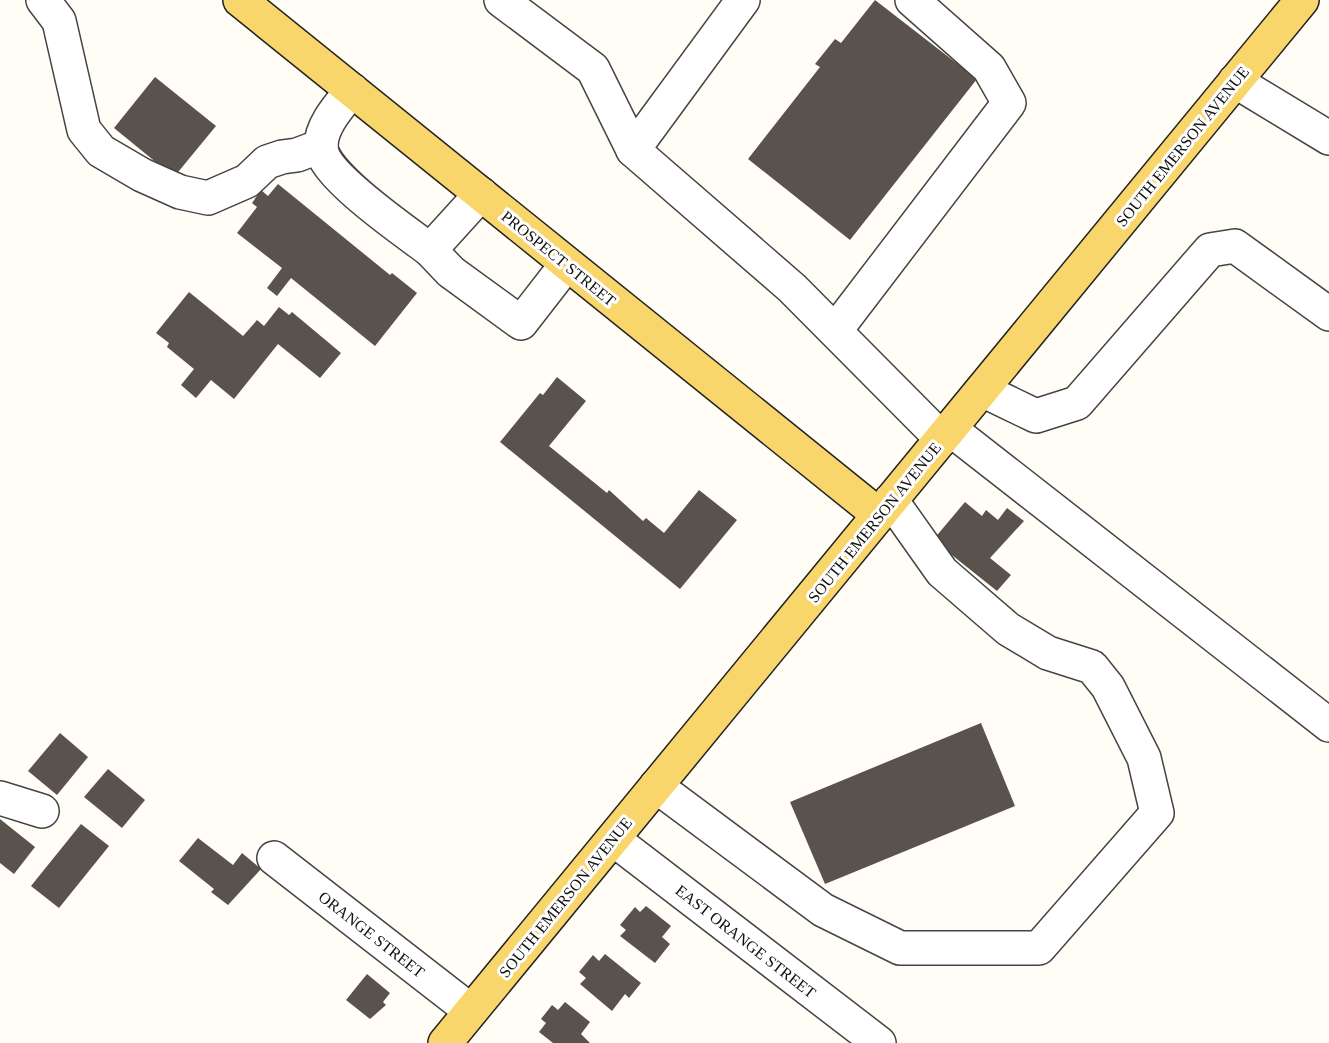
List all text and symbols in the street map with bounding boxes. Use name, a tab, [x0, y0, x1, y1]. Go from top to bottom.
street label: SOUTH EMERSON AVENUE	[1113, 63, 1252, 230]
street label: PROSPECT STREET	[498, 207, 619, 310]
street label: SOUTH EMERSON AVENUE	[805, 439, 944, 606]
street label: SOUTH EMERSON AVENUE	[496, 814, 635, 981]
street label: EAST ORANGE STREET	[672, 881, 819, 1001]
street label: ORANGE STREET	[316, 888, 428, 981]

